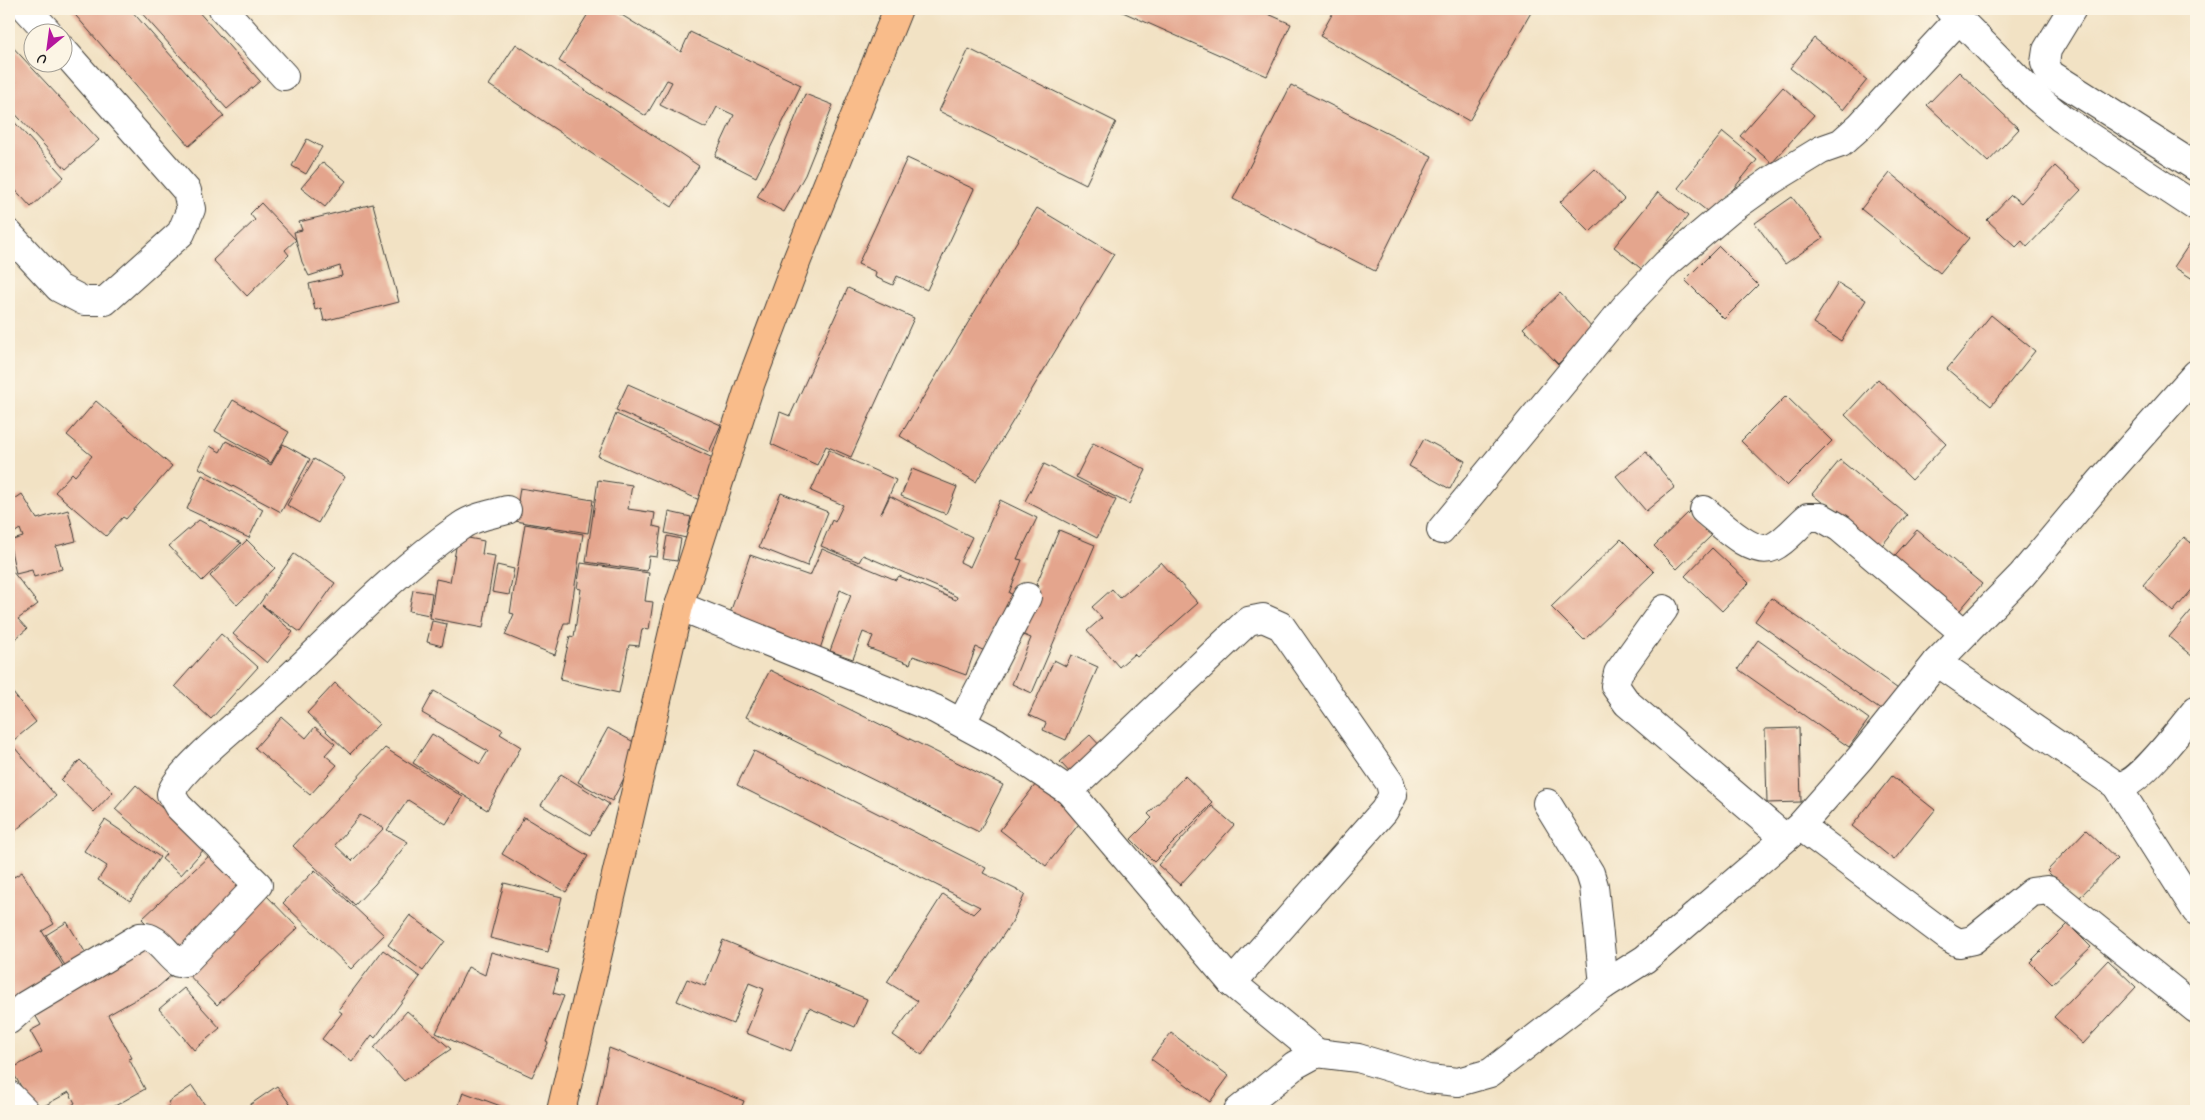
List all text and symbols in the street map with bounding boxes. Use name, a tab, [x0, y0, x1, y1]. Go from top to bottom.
north arrow	[22, 22, 72, 72]
text: U	[34, 48, 51, 69]

